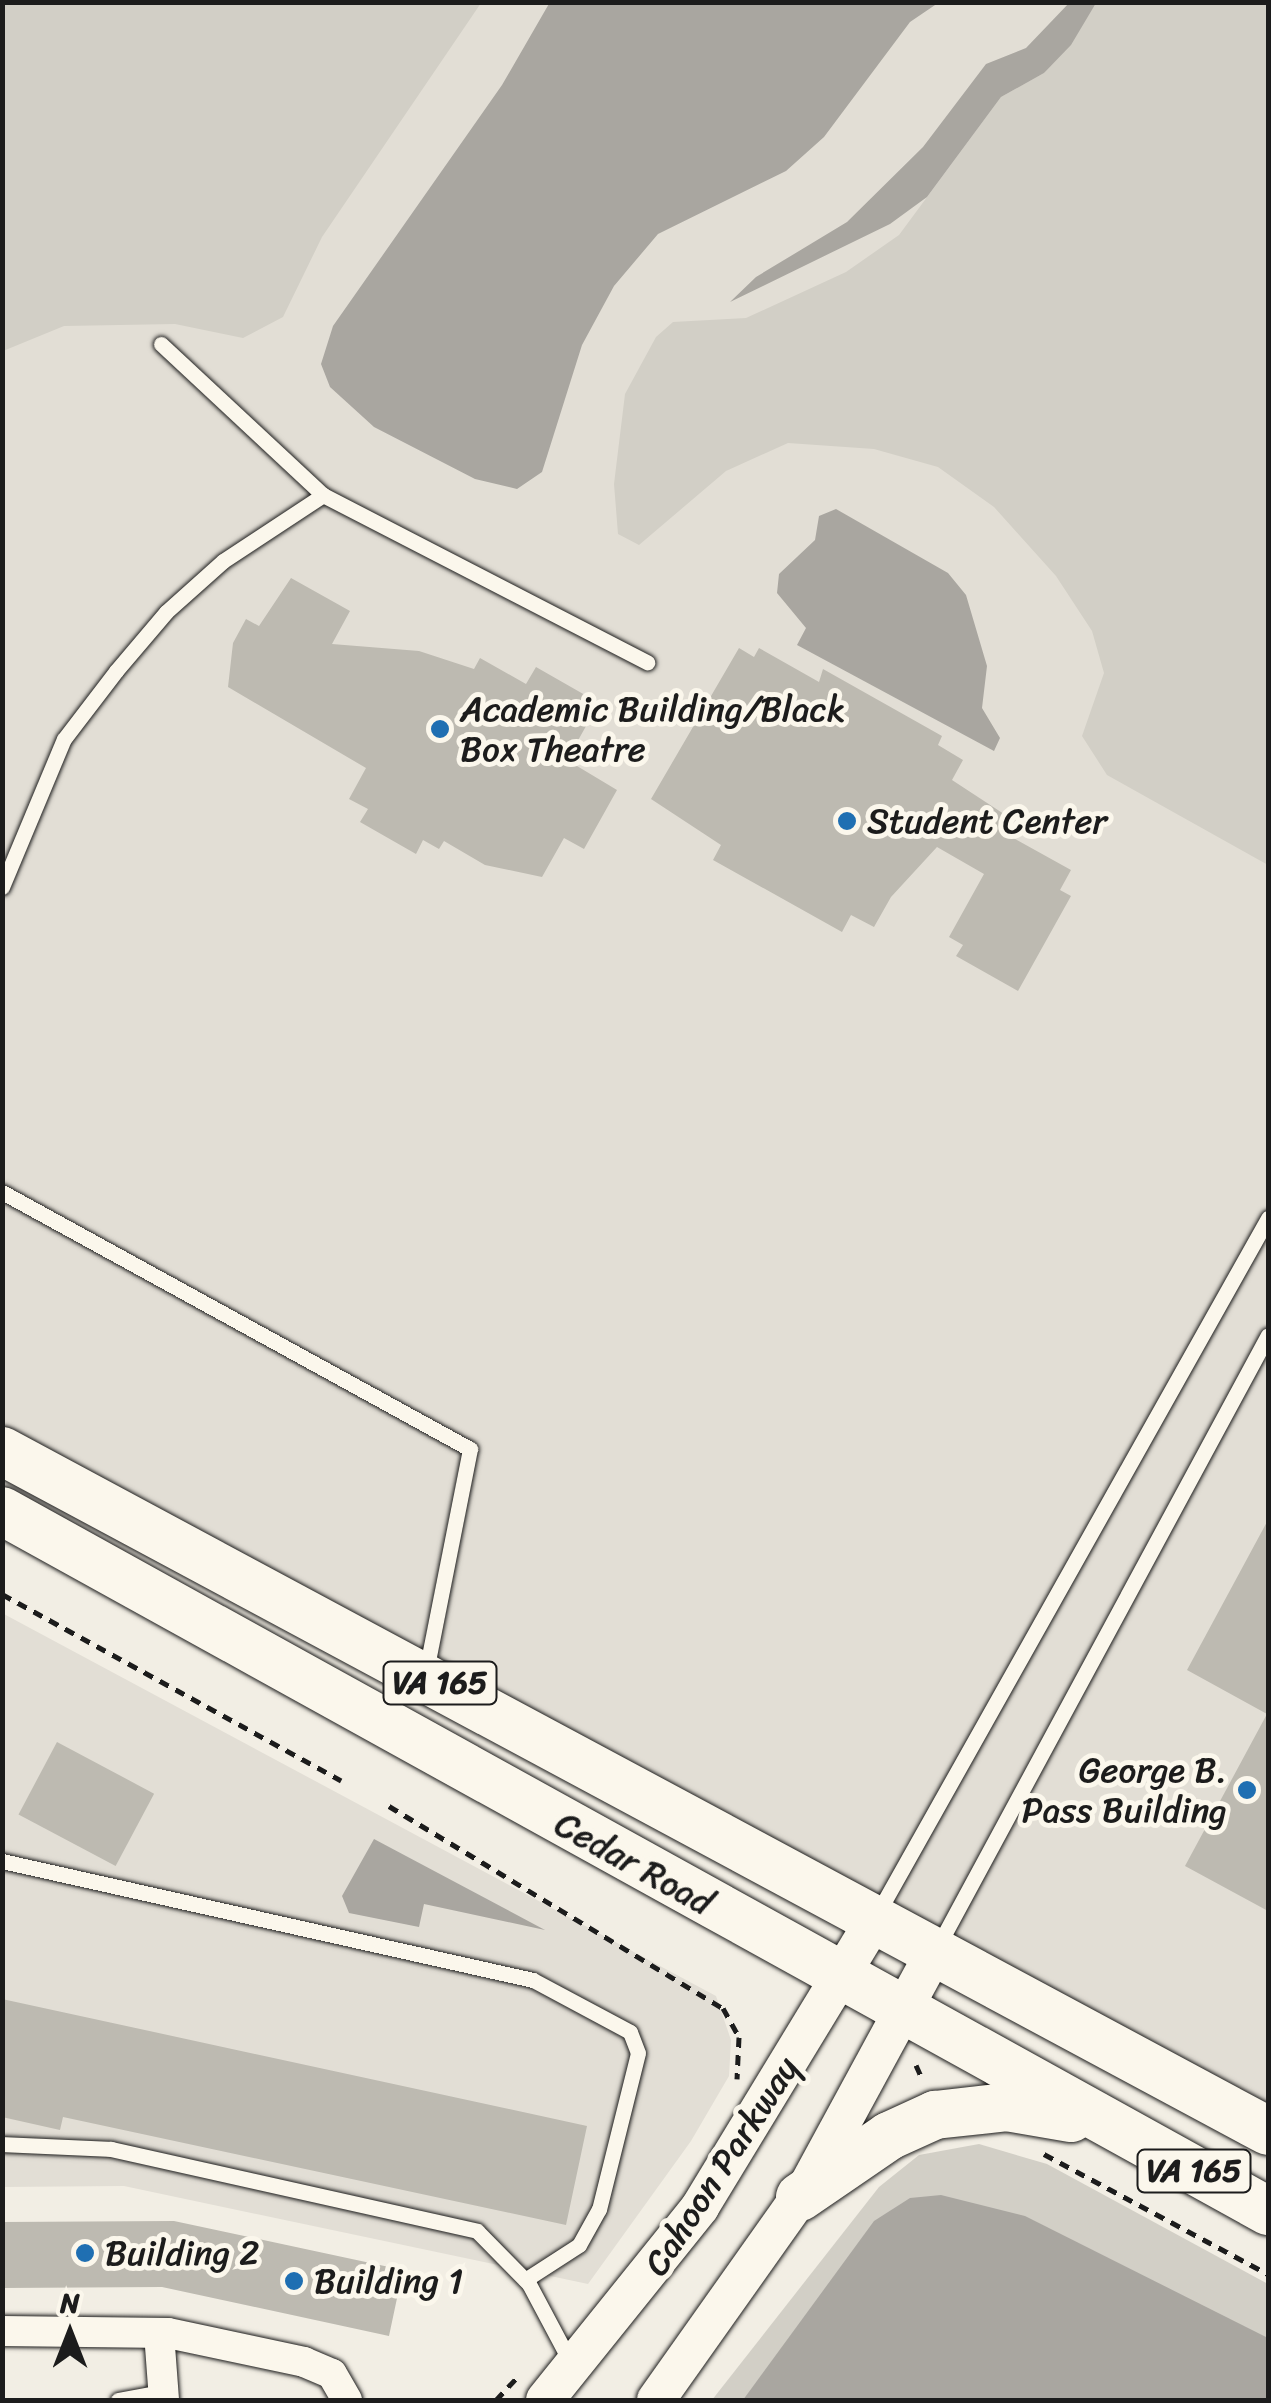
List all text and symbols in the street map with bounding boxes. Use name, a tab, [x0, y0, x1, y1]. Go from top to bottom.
place label: Academic Building/Black Box Theatre	[460, 688, 846, 770]
marker: Academic Building/Black Box Theatre	[429, 718, 451, 740]
place label: Student Center	[867, 800, 1109, 842]
marker: Student Center	[836, 810, 858, 832]
road number: VA 165	[382, 1656, 498, 1710]
place label: George B. Pass Building	[1022, 1749, 1227, 1831]
marker: George B. Pass Building	[1236, 1779, 1258, 1801]
street label: Cedar Road	[548, 1802, 720, 1924]
street label: Cahoon Parkway	[635, 2049, 807, 2283]
road number: VA 165	[1136, 2144, 1252, 2198]
place label: Building 2	[105, 2232, 260, 2274]
marker: Building 2	[74, 2242, 96, 2264]
place label: Building 1	[314, 2260, 463, 2302]
marker: Building 1	[283, 2270, 305, 2292]
text: N	[60, 2278, 80, 2327]
north arrow	[20, 2283, 120, 2383]

